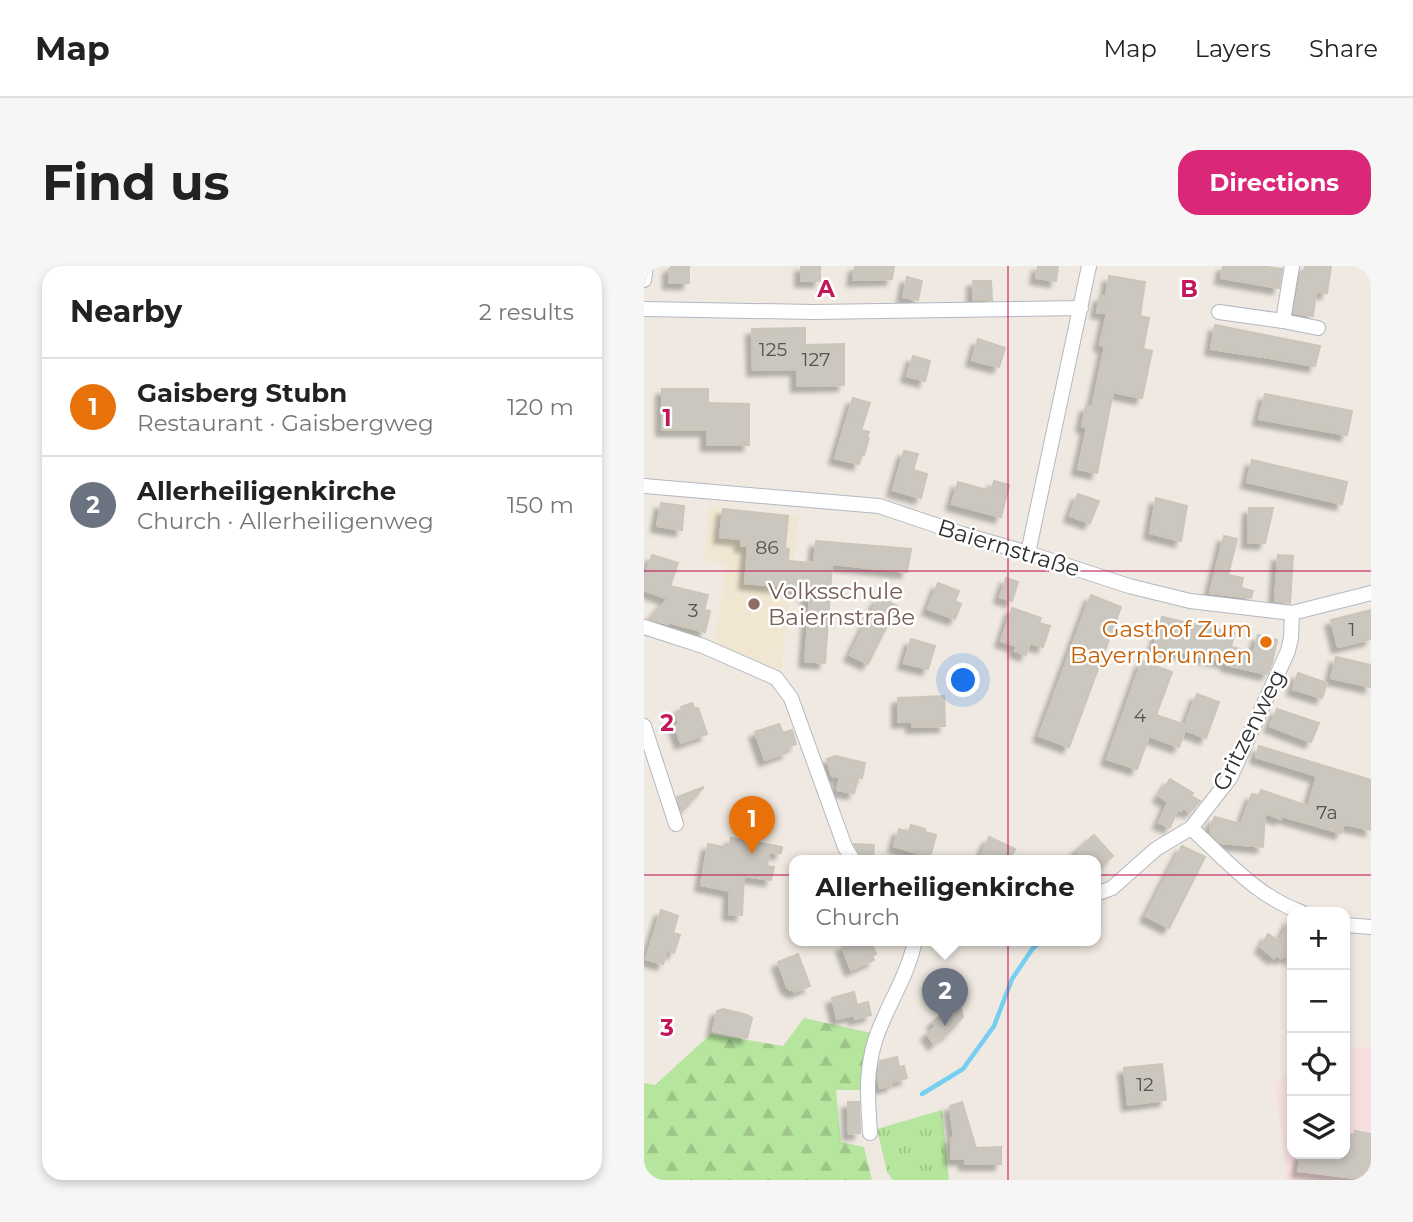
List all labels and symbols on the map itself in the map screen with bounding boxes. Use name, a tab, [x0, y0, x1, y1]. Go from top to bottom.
text: A	[816, 275, 835, 303]
text: B	[1180, 275, 1198, 303]
house number: 125	[759, 338, 787, 361]
house number: 127	[802, 348, 830, 371]
text: 1	[662, 404, 672, 432]
street label: Baiernstraße	[934, 513, 1084, 583]
house number: 86	[755, 536, 779, 559]
place label: Volksschule Baiernstraße	[768, 577, 915, 631]
marker: Volksschule Baiernstraße	[746, 596, 762, 612]
house number: 3	[688, 599, 698, 622]
place label: Gasthof Zum Bayernbrunnen	[1070, 615, 1252, 669]
house number: 1	[1349, 618, 1355, 641]
marker: Gasthof Zum Bayernbrunnen	[1258, 634, 1274, 650]
your location	[946, 663, 980, 697]
street label: Gritzenweg	[1206, 665, 1292, 795]
house number: 4	[1134, 704, 1147, 727]
text: 2	[660, 709, 674, 737]
pin: 1	[729, 796, 775, 854]
house number: 7a	[1316, 801, 1338, 824]
pin: 2	[922, 968, 968, 1026]
text: 3	[659, 1014, 674, 1042]
house number: 12	[1136, 1073, 1154, 1096]

